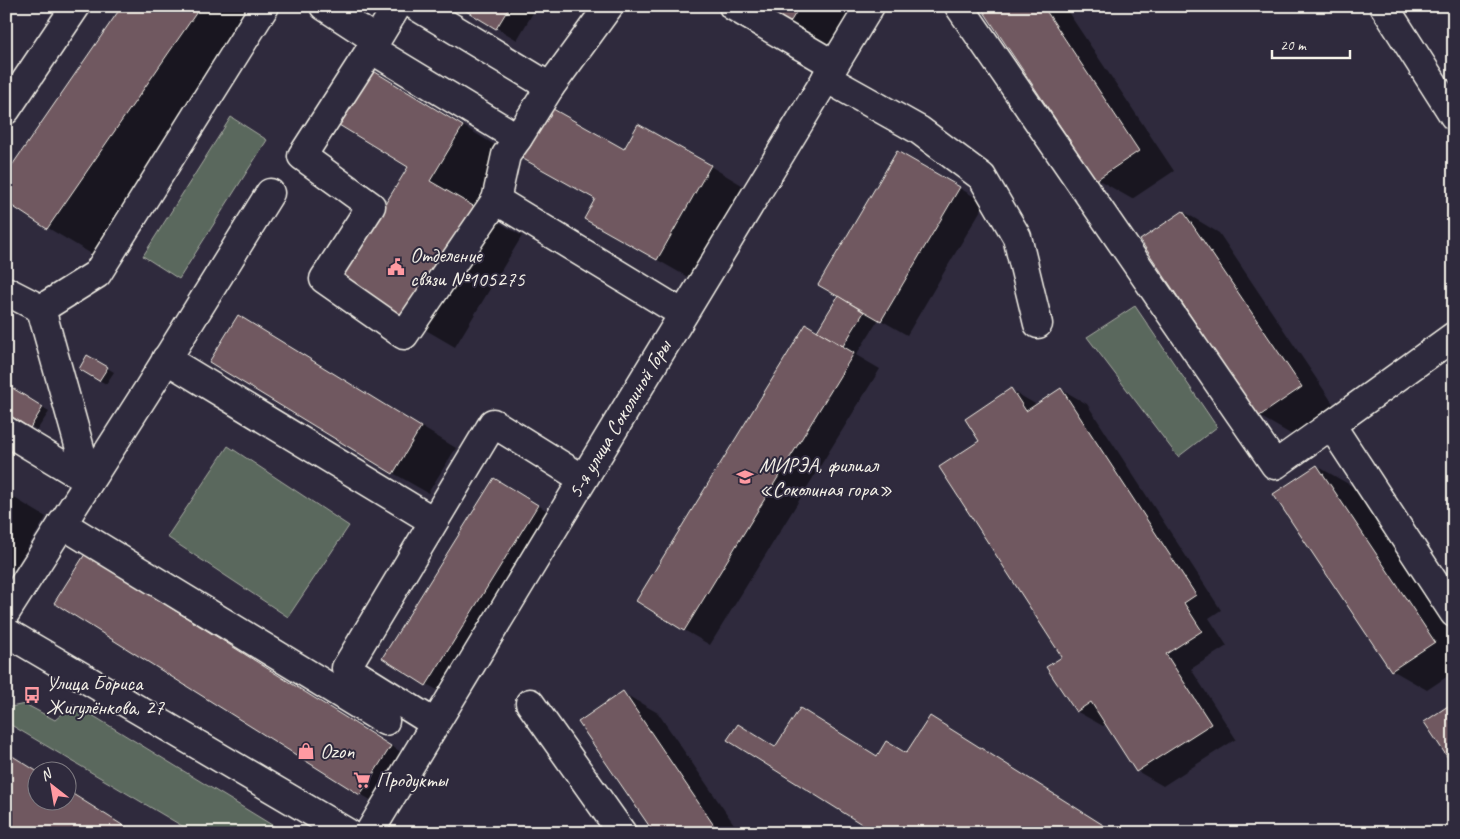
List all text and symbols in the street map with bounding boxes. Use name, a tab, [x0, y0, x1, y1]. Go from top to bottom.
scale bar	[1272, 28, 1350, 60]
text: 20 m	[1280, 36, 1307, 55]
place label: Отделение связи №105275	[410, 242, 526, 292]
public building icon: Отделение связи №105275	[386, 257, 406, 277]
street label: 5-я улица Соколиной Горы	[562, 334, 677, 503]
place label: МИРЭА, филиал «Соколиная гора»	[759, 452, 892, 502]
school or university icon: МИРЭА, филиал «Соколиная гора»	[735, 467, 755, 487]
place label: Улица Бориса Жигулёнкова, 27	[46, 670, 165, 720]
bus stop icon: Улица Бориса Жигулёнкова, 27	[22, 685, 42, 705]
place label: Ozon	[320, 738, 355, 764]
shop icon: Ozon	[296, 741, 316, 761]
north arrow	[28, 762, 78, 812]
text: N	[37, 765, 56, 785]
place label: Продукты	[376, 767, 449, 793]
supermarket icon: Продукты	[352, 770, 372, 790]

